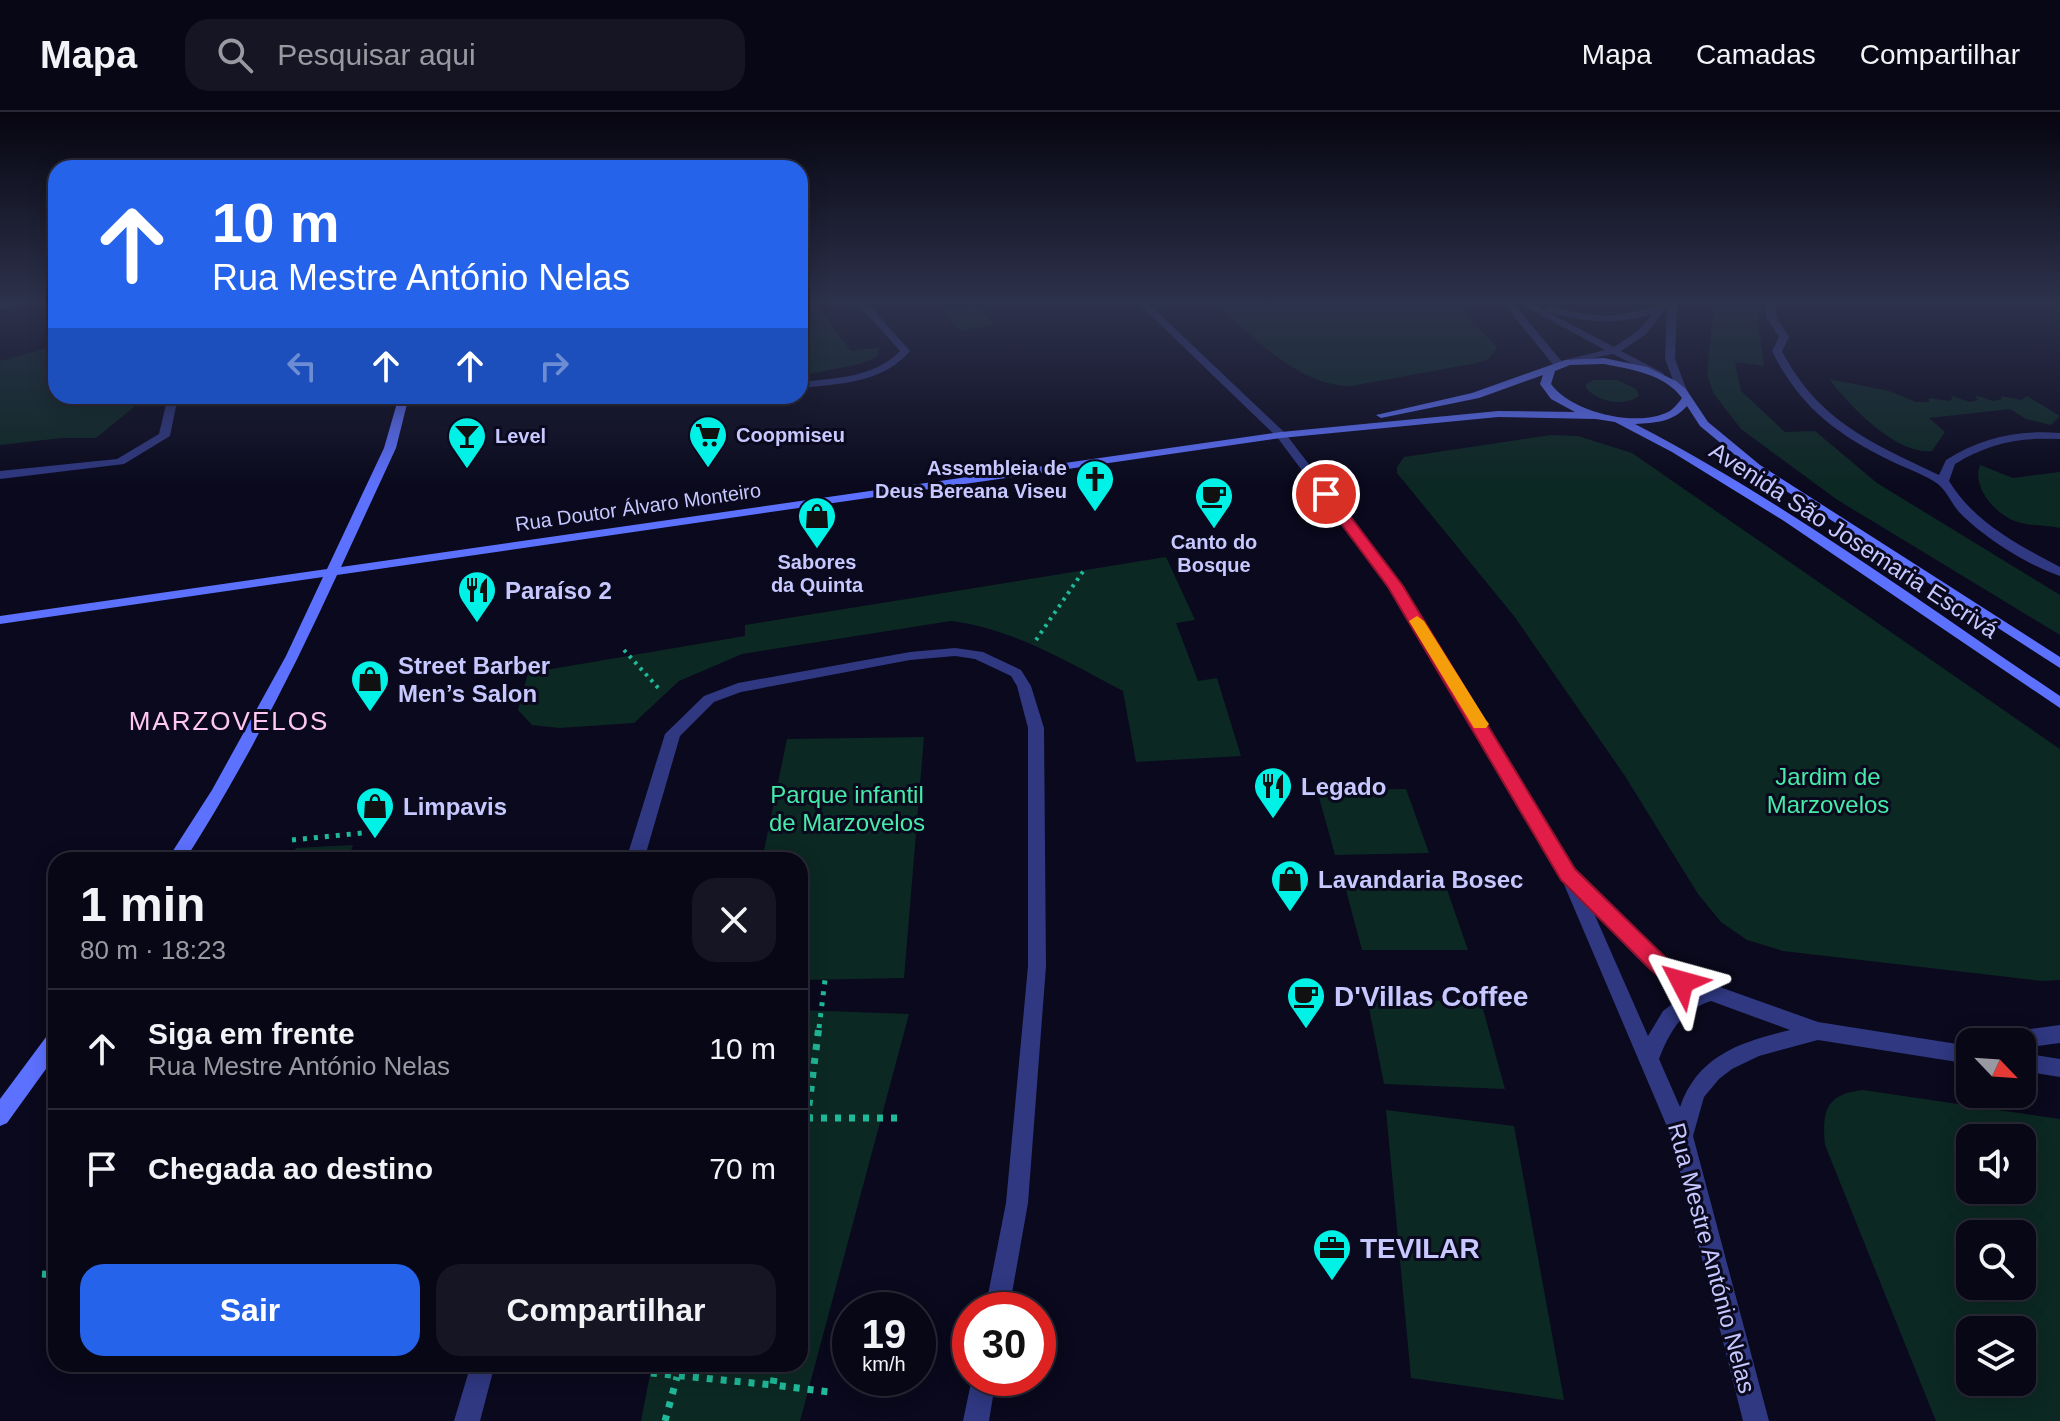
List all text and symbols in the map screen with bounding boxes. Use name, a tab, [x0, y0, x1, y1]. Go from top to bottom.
search box	[185, 19, 745, 91]
icon: search	[213, 33, 257, 77]
text: Mapa	[40, 34, 137, 76]
text: Pesquisar aqui	[277, 38, 476, 71]
text: Mapa	[1582, 39, 1652, 70]
text: Camadas	[1696, 39, 1816, 70]
text: Compartilhar	[1860, 39, 2020, 70]
text: 10 m	[212, 191, 340, 254]
icon: ahead	[80, 192, 184, 296]
text: Rua Mestre António Nelas	[212, 257, 630, 298]
icon: left	[280, 344, 324, 388]
icon: ahead	[364, 344, 408, 388]
icon: ahead	[448, 344, 492, 388]
icon: right	[532, 344, 576, 388]
supermarket icon: Coopmiseu	[687, 414, 729, 469]
bar icon: Level	[446, 415, 488, 470]
place label: Coopmiseu	[736, 424, 845, 446]
place label: Level	[495, 425, 546, 447]
street label: Avenida São Josemaria Escrivá	[1705, 437, 2004, 644]
place label: Assembleia de Deus Bereana Viseu	[875, 457, 1067, 502]
church icon: Assembleia de Deus Bereana Viseu	[1074, 458, 1116, 513]
pin	[1292, 460, 1360, 528]
icon: arrive	[1304, 472, 1348, 516]
cafe icon: Canto do Bosque	[1193, 475, 1235, 530]
street label: Rua Doutor Álvaro Monteiro	[514, 479, 762, 535]
shop icon: Sabores da Quinta	[796, 495, 838, 550]
place label: Canto do Bosque	[1171, 531, 1257, 576]
place label: Sabores da Quinta	[771, 551, 864, 596]
restaurant icon: Paraíso 2	[456, 569, 498, 624]
place label: Paraíso 2	[505, 577, 612, 604]
place label: Street Barber Men’s Salon	[398, 652, 550, 707]
shop icon: Street Barber Men’s Salon	[349, 658, 391, 713]
district label: MARZOVELOS	[129, 706, 329, 736]
park label: Jardim de Marzovelos	[1767, 763, 1889, 818]
restaurant icon: Legado	[1252, 765, 1294, 820]
place label: Legado	[1301, 773, 1386, 800]
park label: Parque infantil de Marzovelos	[769, 781, 925, 836]
shop icon: Limpavis	[354, 785, 396, 840]
place label: Limpavis	[403, 793, 507, 820]
shop icon: Lavandaria Bosec	[1269, 858, 1311, 913]
place label: Lavandaria Bosec	[1318, 866, 1523, 893]
text: 1 min	[80, 878, 205, 931]
button: close	[692, 878, 776, 962]
text: 80 m · 18:23	[80, 935, 226, 965]
position arrow	[1640, 940, 1724, 1024]
cafe icon: D'Villas Coffee	[1285, 975, 1327, 1030]
place label: D'Villas Coffee	[1334, 981, 1528, 1012]
text: Siga em frente	[148, 1017, 355, 1050]
icon: ahead	[80, 1027, 124, 1071]
north arrow	[1956, 1028, 2036, 1108]
map controls	[1956, 1028, 2036, 1396]
text: 10 m	[709, 1032, 776, 1065]
text: Rua Mestre António Nelas	[148, 1051, 450, 1081]
street label: Rua Mestre António Nelas	[1663, 1120, 1761, 1396]
button: sound	[1956, 1124, 2036, 1204]
icon: arrive	[80, 1147, 124, 1191]
text: Chegada ao destino	[148, 1152, 433, 1185]
text: 70 m	[709, 1152, 776, 1185]
button: search	[1956, 1220, 2036, 1300]
office icon: TEVILAR	[1311, 1227, 1353, 1282]
place label: TEVILAR	[1360, 1233, 1480, 1264]
button: Sair	[80, 1264, 420, 1356]
button: Compartilhar	[436, 1264, 776, 1356]
speed limit sign: 30	[952, 1292, 1056, 1396]
text: 19	[862, 1312, 906, 1356]
button: layers	[1956, 1316, 2036, 1396]
text: km/h	[862, 1353, 906, 1375]

